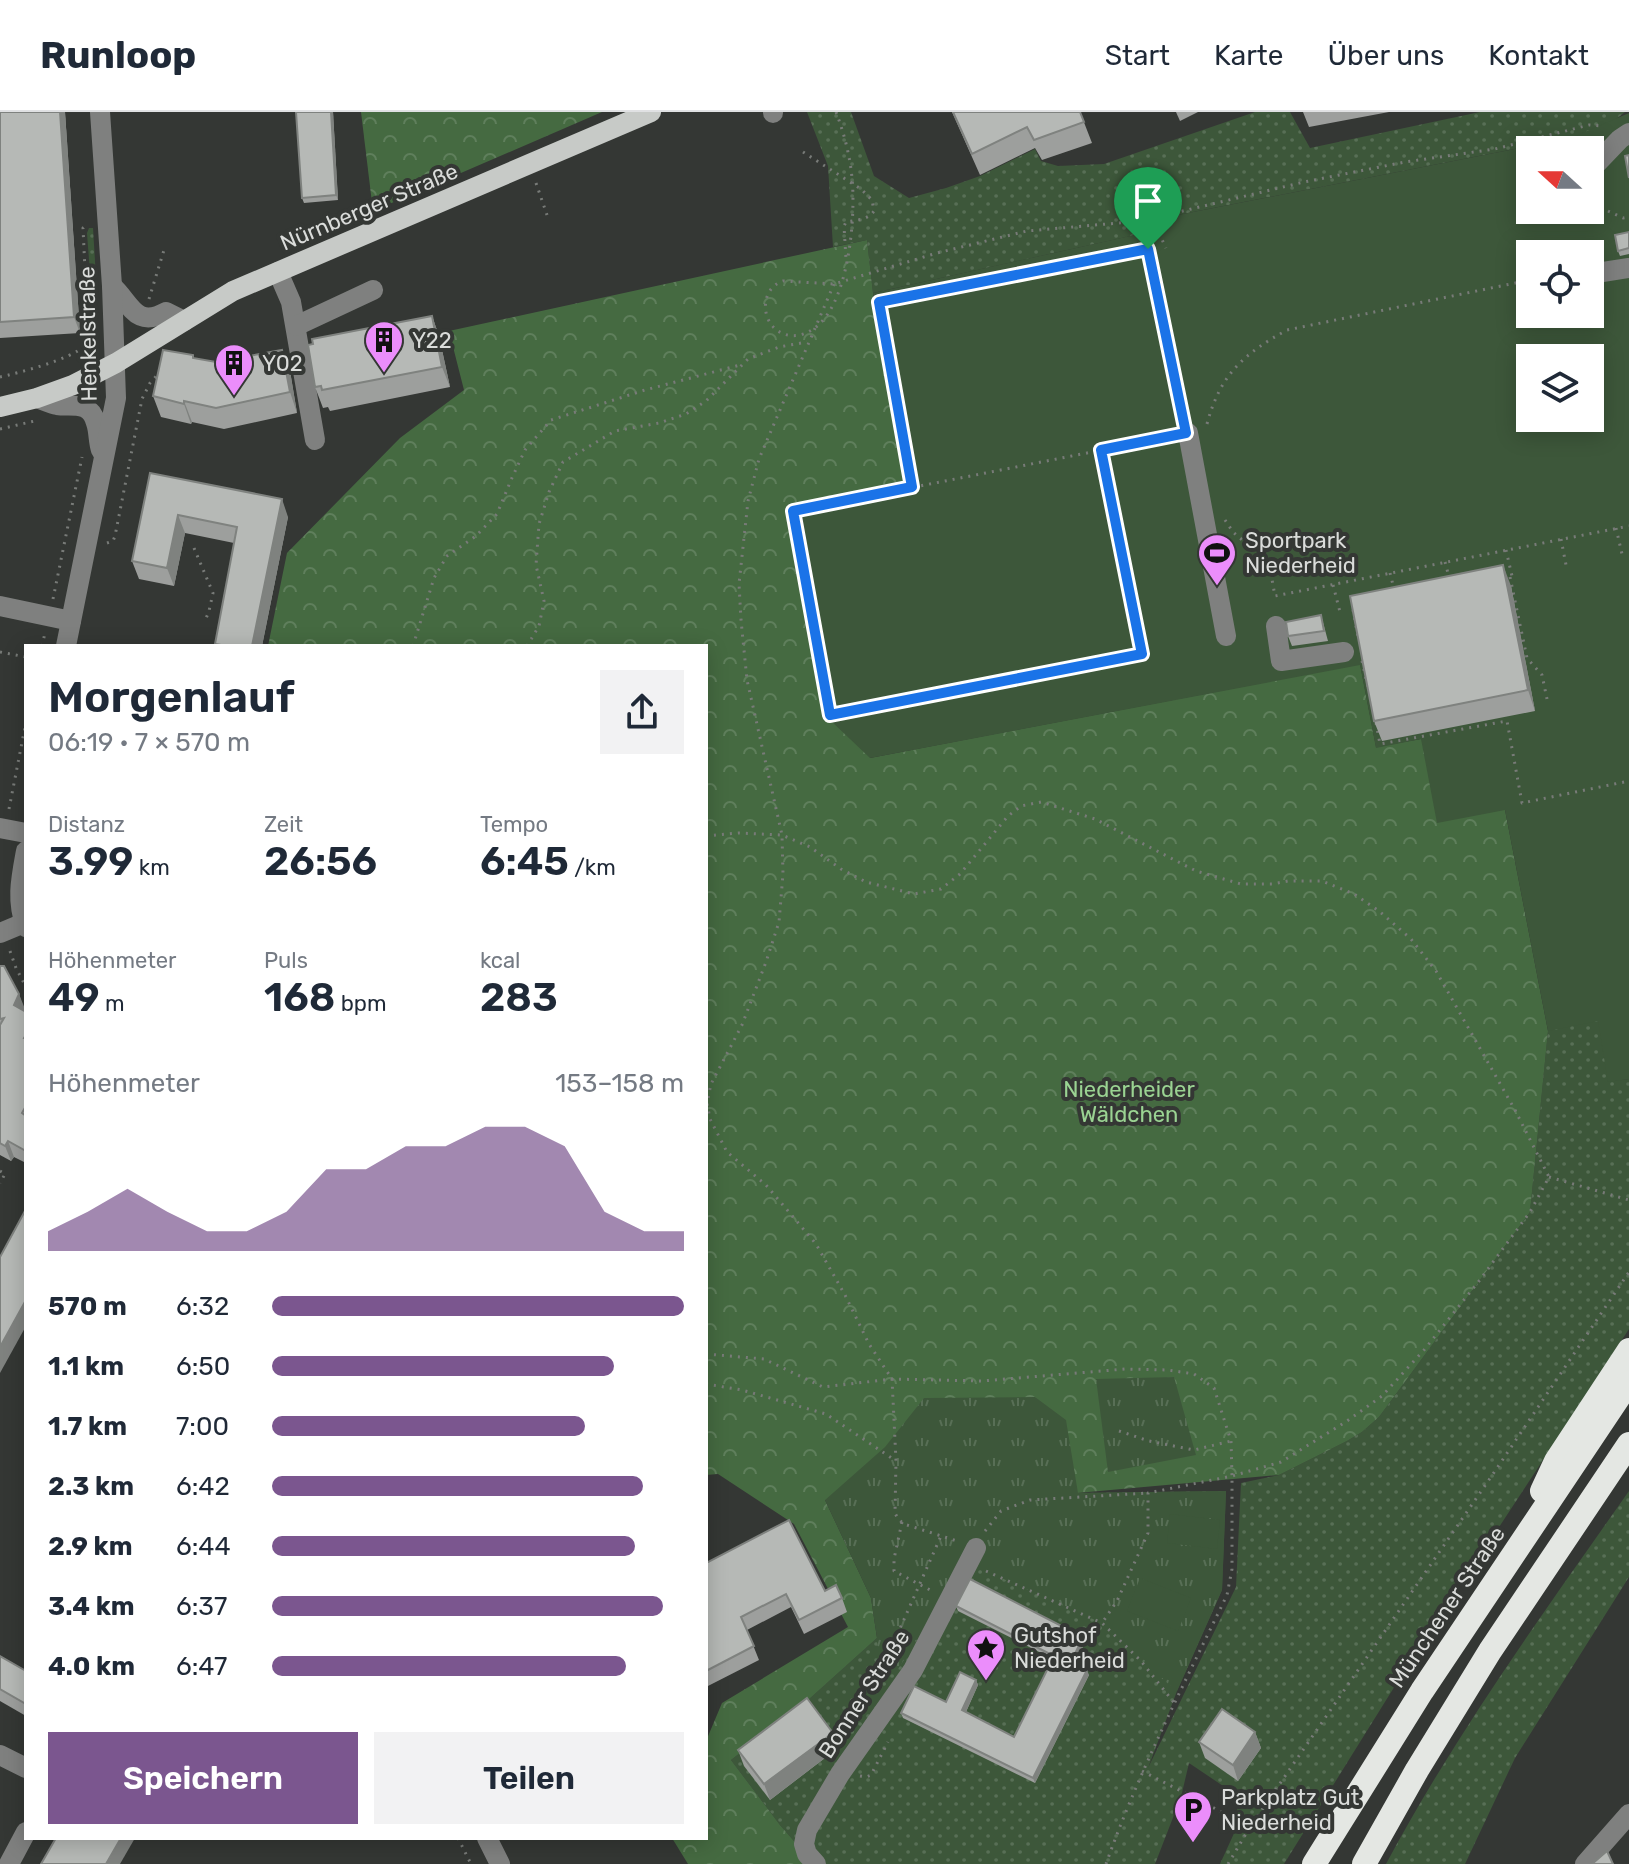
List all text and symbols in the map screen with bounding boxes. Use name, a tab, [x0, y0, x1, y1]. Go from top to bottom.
text: Runloop	[40, 32, 196, 78]
text: Start	[1105, 39, 1170, 72]
text: Karte	[1214, 39, 1283, 72]
text: Über uns	[1327, 39, 1444, 72]
text: Kontakt	[1488, 39, 1589, 72]
north arrow	[1516, 136, 1604, 224]
map controls	[1516, 136, 1604, 432]
street label: Nürnberger Straße	[276, 157, 462, 257]
pin	[1114, 167, 1182, 249]
icon: arrive	[1126, 179, 1170, 223]
button: locate	[1516, 240, 1604, 328]
street label: Henkelstraße	[73, 266, 103, 402]
building icon: Y22	[363, 319, 405, 374]
place label: Y22	[412, 327, 452, 354]
building icon: Y02	[213, 342, 255, 397]
button: layers	[1516, 344, 1604, 432]
place label: Y02	[262, 350, 303, 377]
place label: Sportpark Niederheid	[1245, 527, 1356, 579]
sports icon: Sportpark Niederheid	[1196, 532, 1238, 587]
button: share	[600, 670, 684, 754]
text: Morgenlauf	[48, 671, 295, 723]
text: 06:19 · 7 × 570 m	[48, 727, 250, 758]
text: Distanz	[48, 811, 125, 838]
text: Zeit	[264, 811, 303, 838]
text: Tempo	[480, 811, 548, 838]
text: 3.99	[48, 838, 133, 885]
text: 26:56	[264, 838, 377, 885]
text: 6:45	[480, 838, 569, 885]
text: km	[133, 854, 170, 881]
text: /km	[569, 854, 616, 881]
text: Höhenmeter	[48, 947, 176, 974]
text: Puls	[264, 947, 308, 974]
text: kcal	[480, 947, 520, 974]
text: 49	[48, 974, 100, 1021]
text: 168	[264, 974, 335, 1021]
text: 283	[480, 974, 558, 1021]
text: m	[100, 990, 125, 1017]
text: bpm	[335, 990, 386, 1017]
text: Höhenmeter	[48, 1068, 200, 1099]
text: 153–158 m	[555, 1068, 684, 1099]
park label: Niederheider Wäldchen	[1063, 1076, 1195, 1128]
text: 570 m	[48, 1291, 127, 1322]
text: 6:32	[176, 1291, 229, 1322]
text: 1.1 km	[48, 1351, 124, 1382]
text: 6:50	[176, 1351, 230, 1382]
text: 1.7 km	[48, 1411, 127, 1442]
text: 7:00	[176, 1411, 229, 1442]
text: 2.3 km	[48, 1471, 134, 1502]
text: 6:42	[176, 1471, 230, 1502]
street label: Münchener Straße	[1383, 1521, 1511, 1693]
text: 2.9 km	[48, 1531, 132, 1562]
text: 6:44	[176, 1531, 231, 1562]
text: 3.4 km	[48, 1591, 135, 1622]
text: 6:37	[176, 1591, 227, 1622]
place label: Gutshof Niederheid	[1014, 1622, 1125, 1674]
street label: Bonner Straße	[813, 1625, 915, 1763]
place icon: Gutshof Niederheid	[965, 1627, 1007, 1682]
text: 4.0 km	[48, 1651, 135, 1682]
text: 6:47	[176, 1651, 227, 1682]
button: Speichern	[48, 1732, 358, 1824]
button: Teilen	[374, 1732, 684, 1824]
place label: Parkplatz Gut Niederheid	[1221, 1784, 1360, 1836]
parking icon: Parkplatz Gut Niederheid	[1172, 1789, 1214, 1844]

